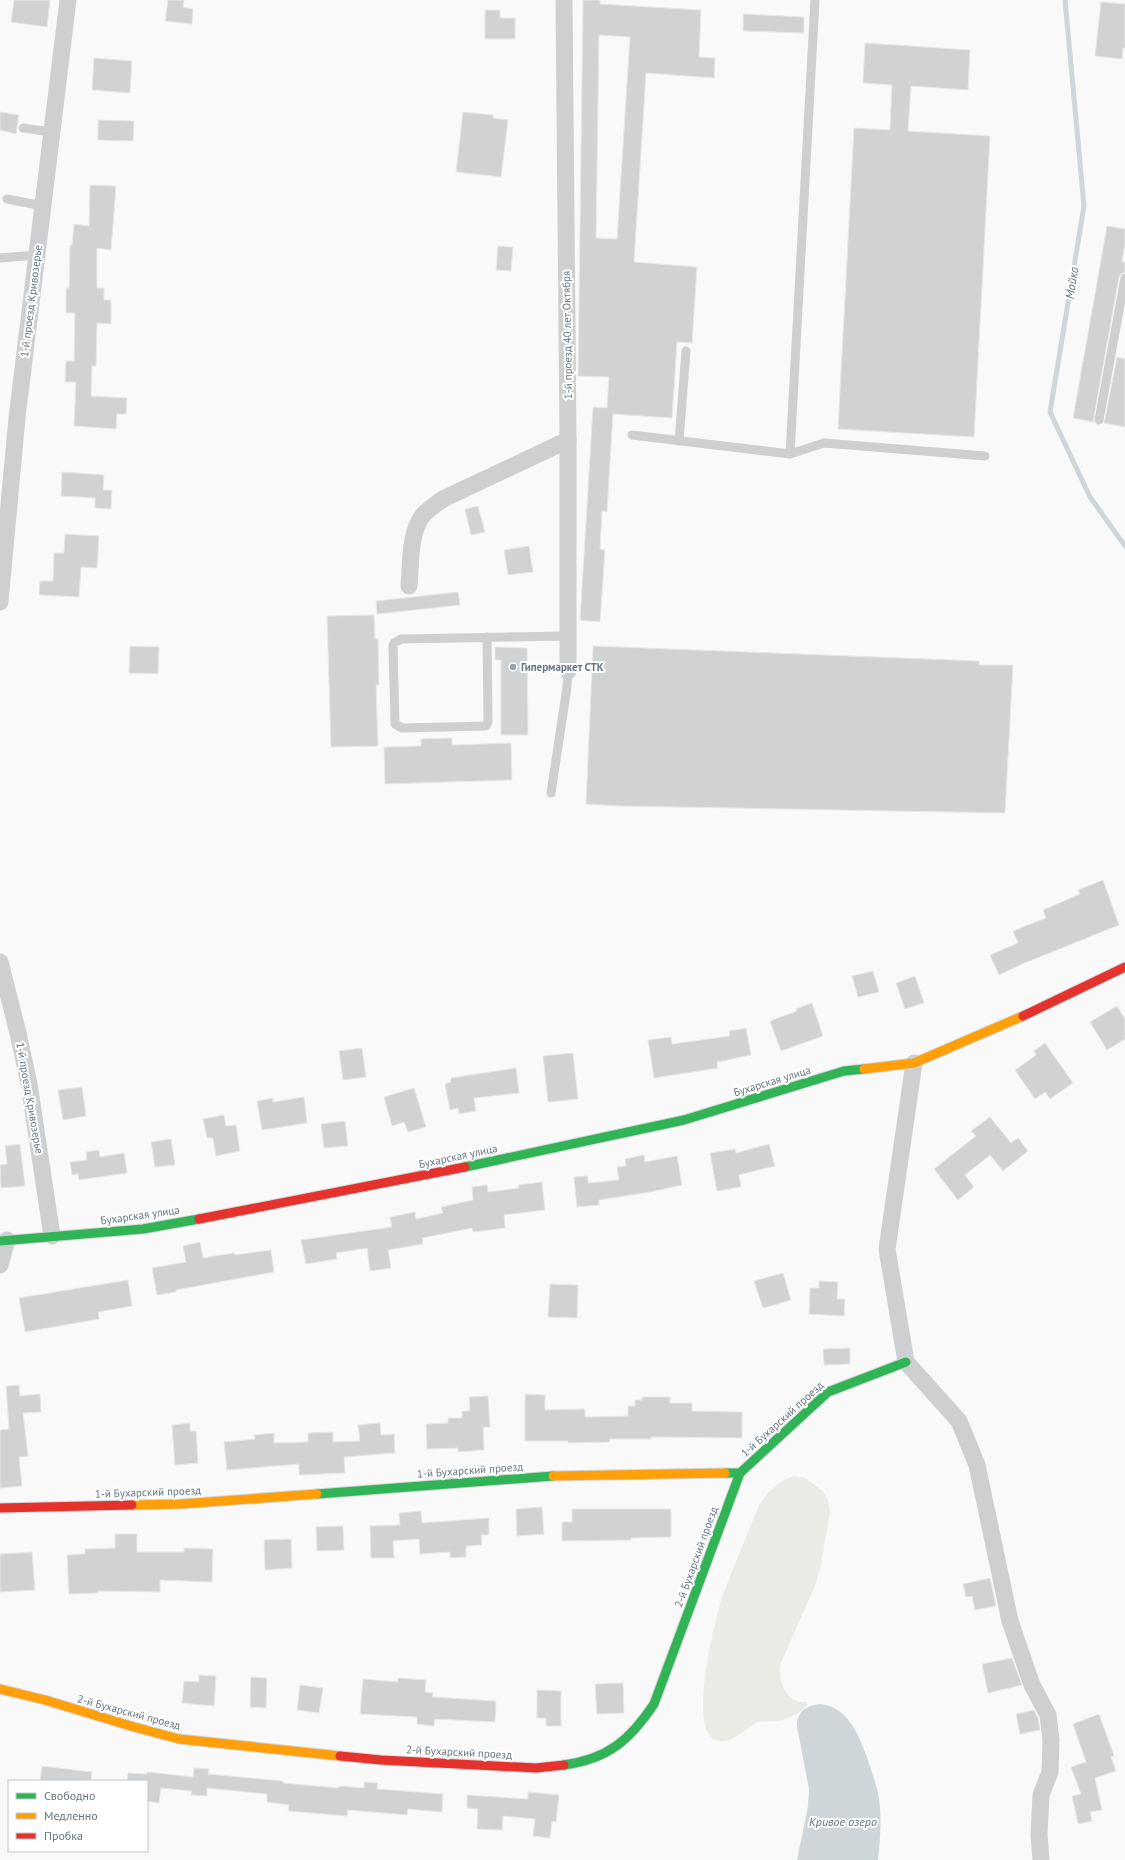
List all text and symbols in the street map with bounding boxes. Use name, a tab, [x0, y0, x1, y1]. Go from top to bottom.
street label: 1-й проезд Кривозерье	[17, 244, 45, 358]
water label: Мойка	[1062, 266, 1081, 300]
street label: 1-й проезд 40 лет Октября	[559, 271, 575, 399]
place label: Гипермаркет СТК	[521, 660, 604, 674]
marker: Гипермаркет СТК	[508, 662, 518, 672]
street label: 1-й проезд Кривозерье	[13, 1041, 47, 1155]
street label: Бухарская улица	[732, 1063, 812, 1099]
street label: Бухарская улица	[417, 1141, 499, 1171]
street label: Бухарская улица	[99, 1203, 181, 1227]
street label: 1-й Бухарский проезд	[738, 1378, 826, 1460]
street label: 1-й Бухарский проезд	[416, 1459, 524, 1481]
street label: 1-й Бухарский проезд	[95, 1483, 201, 1501]
street label: 2-й Бухарский проезд	[671, 1505, 721, 1609]
street label: 2-й Бухарский проезд	[76, 1691, 182, 1733]
street label: 2-й Бухарский проезд	[406, 1742, 513, 1762]
legend	[8, 1780, 148, 1852]
text: Свободно	[44, 1788, 95, 1803]
text: Медленно	[44, 1808, 98, 1823]
water label: Кривое озеро	[809, 1814, 877, 1829]
text: Пробка	[44, 1828, 83, 1843]

